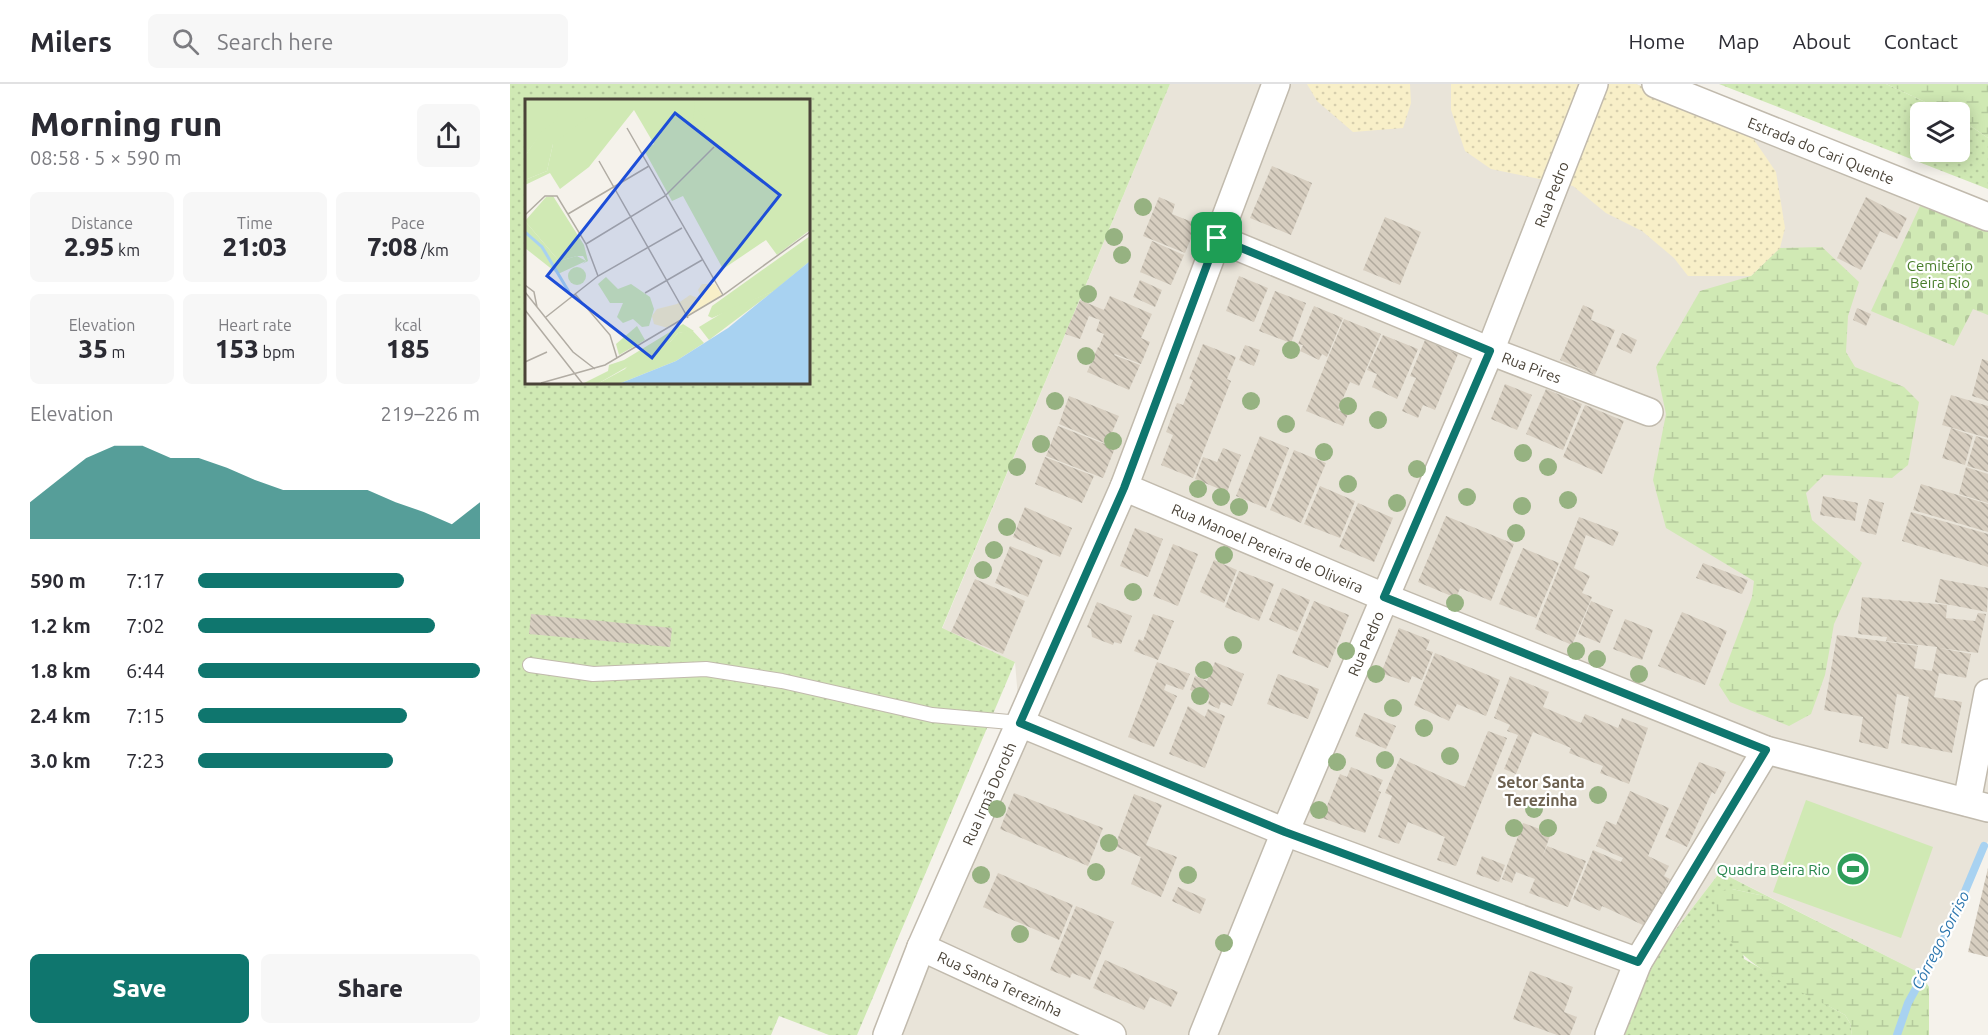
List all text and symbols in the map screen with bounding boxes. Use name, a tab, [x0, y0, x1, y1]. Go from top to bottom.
search box	[148, 14, 568, 68]
icon: search	[169, 25, 202, 58]
text: Milers	[30, 26, 112, 57]
text: Search here	[217, 29, 333, 54]
text: Home	[1628, 29, 1685, 53]
text: Map	[1718, 29, 1759, 53]
text: About	[1792, 29, 1851, 53]
text: Contact	[1884, 29, 1958, 53]
inset map	[525, 99, 810, 384]
map controls	[1910, 102, 1970, 162]
button: layers	[1910, 102, 1970, 162]
button: share	[417, 104, 480, 167]
text: Morning run	[30, 105, 222, 142]
street label: Estrada do Cari Quente	[1746, 113, 1897, 187]
text: 08:58 · 5 × 590 m	[30, 146, 182, 169]
street label: Rua Pedro	[1531, 159, 1572, 230]
pin	[1191, 212, 1242, 263]
text: Distance	[71, 214, 133, 232]
text: Time	[237, 214, 273, 232]
text: Pace	[391, 214, 425, 232]
icon: arrive	[1200, 221, 1233, 254]
text: 2.95	[64, 232, 114, 261]
text: 21:03	[222, 232, 288, 261]
text: 7:08	[367, 232, 417, 261]
text: km	[114, 241, 140, 259]
text: /km	[417, 241, 449, 259]
park label: Cemitério Beira Rio	[1907, 257, 1973, 291]
text: Elevation	[69, 316, 135, 334]
text: Heart rate	[218, 316, 292, 334]
text: kcal	[394, 316, 422, 334]
text: 35	[79, 334, 108, 363]
text: 153	[215, 334, 259, 363]
text: 185	[386, 334, 430, 363]
text: m	[108, 343, 125, 361]
text: bpm	[259, 343, 295, 361]
street label: Rua Pires	[1499, 348, 1564, 386]
text: Elevation	[30, 402, 113, 425]
text: 219–226 m	[381, 402, 480, 425]
street label: Rua Manoel Pereira de Oliveira	[1169, 500, 1366, 596]
text: 590 m	[30, 569, 86, 592]
text: 7:17	[126, 569, 165, 592]
street label: Rua Pedro	[1344, 608, 1387, 679]
text: 1.2 km	[30, 614, 91, 637]
text: 7:02	[126, 614, 165, 637]
text: 1.8 km	[30, 659, 91, 682]
text: 6:44	[126, 659, 165, 682]
text: 2.4 km	[30, 704, 91, 727]
text: 7:15	[126, 704, 165, 727]
street label: Rua Irmã Doroth	[958, 739, 1019, 848]
text: 3.0 km	[30, 749, 91, 772]
text: 7:23	[126, 749, 165, 772]
district label: Setor Santa Terezinha	[1497, 773, 1585, 809]
sports icon: Quadra Beira Rio	[1835, 851, 1871, 887]
place label: Quadra Beira Rio	[1716, 861, 1830, 878]
water label: Córrego Sorriso	[1907, 888, 1973, 992]
street label: Rua Santa Terezinha	[935, 947, 1065, 1019]
button: Save	[30, 954, 249, 1023]
button: Share	[261, 954, 480, 1023]

